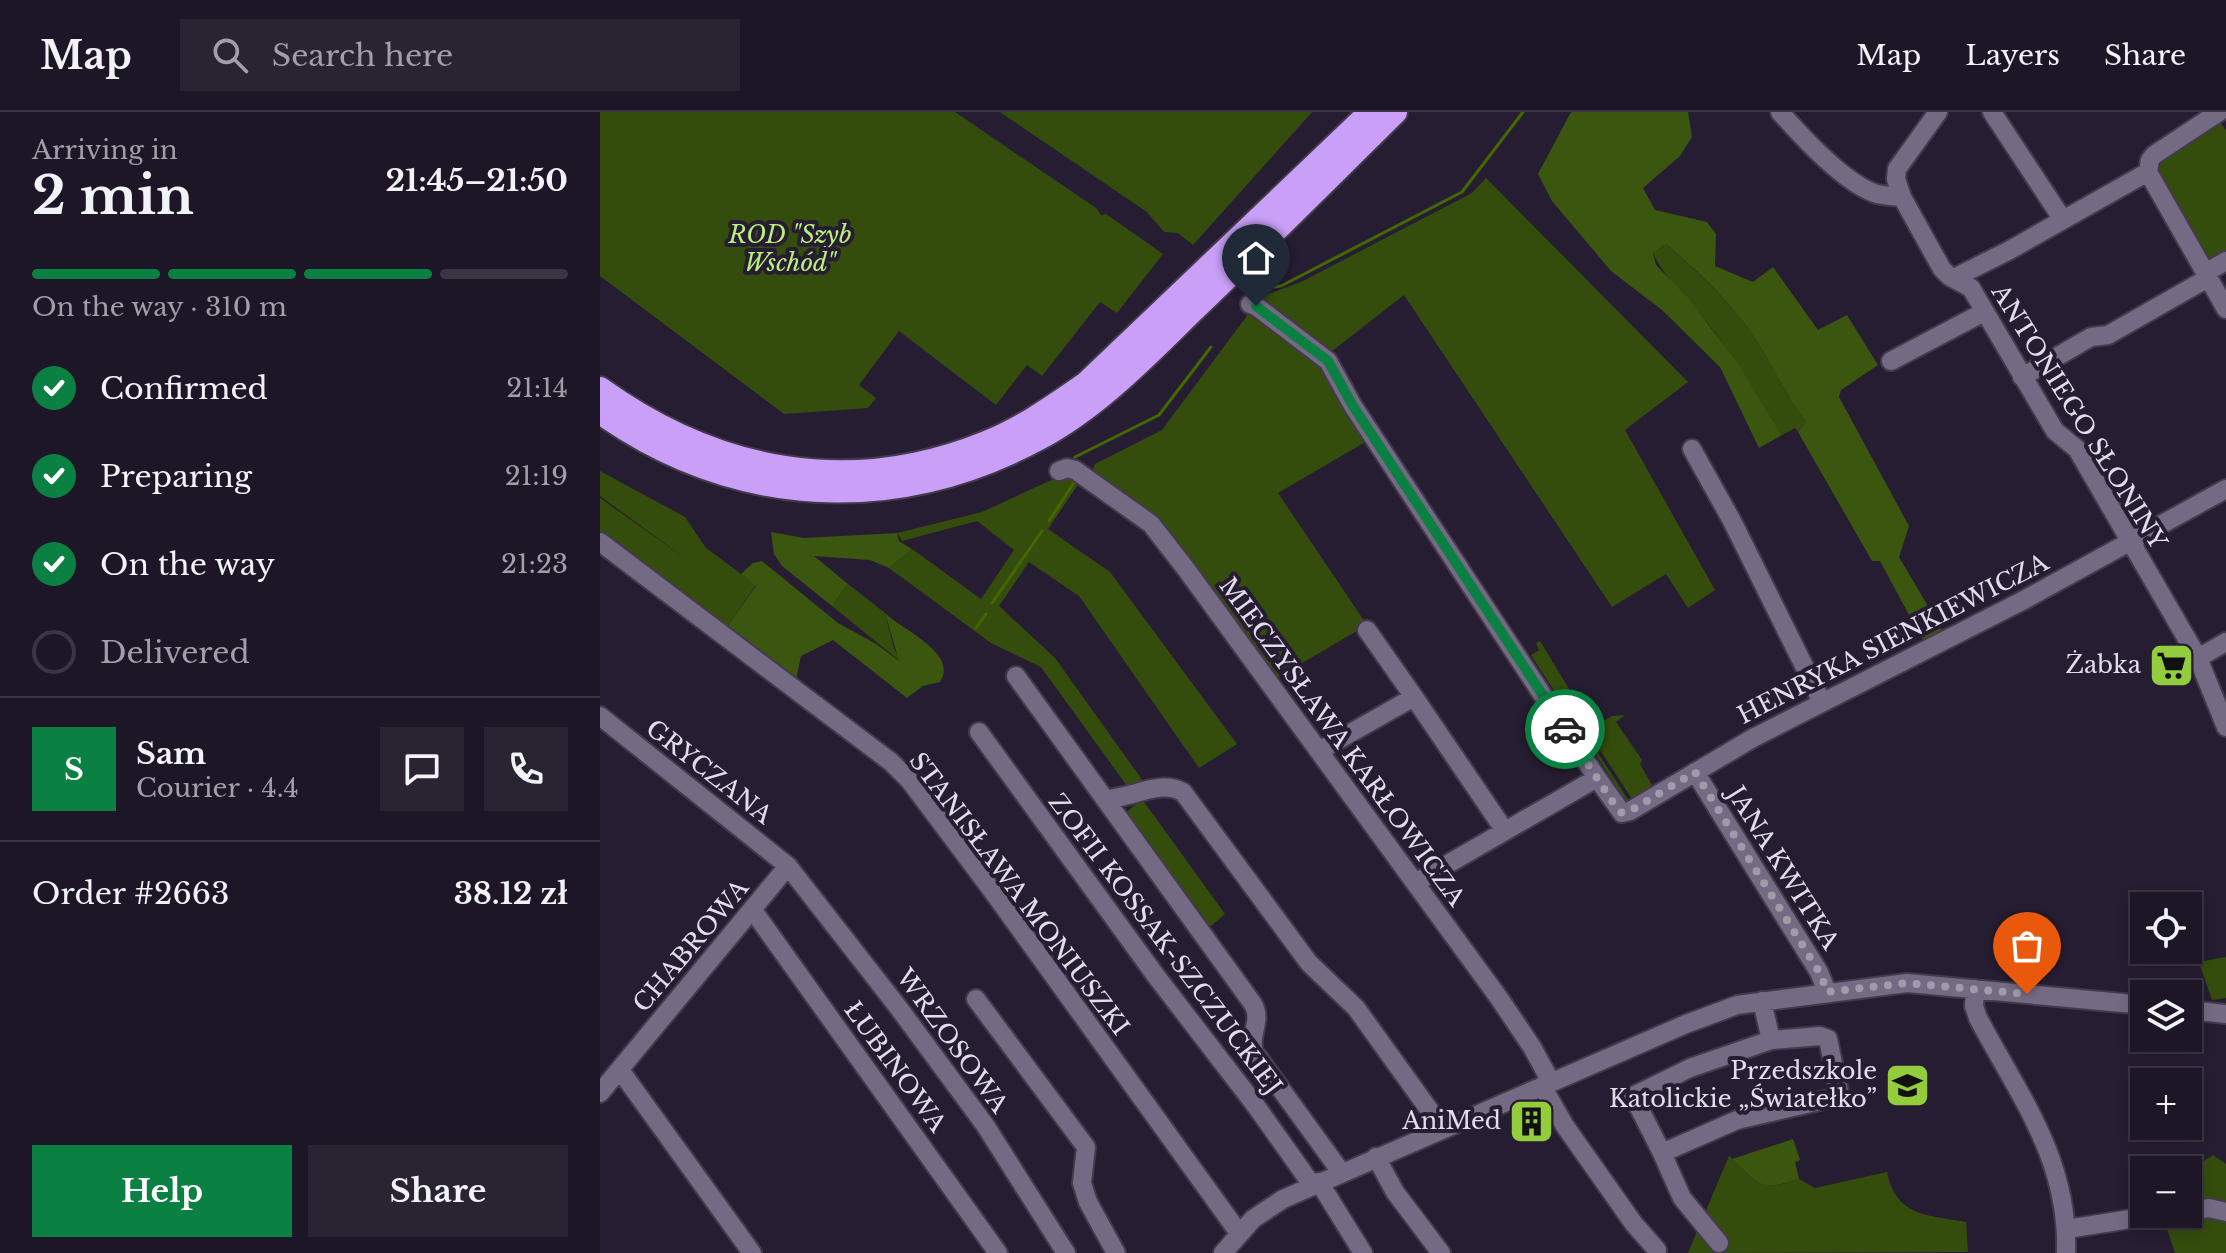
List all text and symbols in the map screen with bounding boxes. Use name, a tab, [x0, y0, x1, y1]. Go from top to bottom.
search box	[180, 19, 740, 91]
text: Map	[40, 32, 132, 79]
icon: search	[208, 33, 252, 77]
text: Search here	[272, 37, 453, 74]
text: Map	[1856, 38, 1921, 73]
text: Layers	[1965, 38, 2060, 73]
text: Share	[2104, 38, 2186, 73]
text: Arriving in	[32, 134, 178, 166]
text: 21:45–21:50	[386, 162, 568, 199]
text: 2 min	[32, 164, 194, 228]
park label: ROD "Szyb Wschód"	[728, 220, 851, 277]
pin	[1222, 224, 1290, 306]
icon: home	[1234, 236, 1278, 280]
street label: ANTONIEGO SŁONINY	[1985, 278, 2173, 555]
text: On the way · 310 m	[32, 291, 287, 323]
icon: check	[32, 366, 76, 410]
text: Confirmed	[100, 370, 268, 407]
text: 21:14	[506, 372, 568, 404]
icon: check	[32, 454, 76, 498]
text: Preparing	[100, 458, 252, 495]
text: 21:19	[505, 460, 568, 492]
icon: check	[32, 542, 76, 586]
text: On the way	[100, 546, 275, 583]
street label: HENRYKA SIENKIEWICZA	[1733, 547, 2053, 730]
text: 21:23	[501, 548, 568, 580]
street label: MIECZYSŁAWA KARŁOWICZA	[1213, 572, 1472, 912]
text: Delivered	[100, 634, 250, 671]
supermarket icon: Żabka	[2148, 641, 2196, 689]
place label: Żabka	[2065, 650, 2142, 679]
courier	[1525, 689, 1605, 769]
icon: car	[1543, 707, 1587, 751]
street label: GRYCZANA	[641, 713, 778, 830]
button: chat	[380, 727, 464, 811]
button: phone	[484, 727, 568, 811]
text: Sam	[136, 735, 206, 772]
street label: STANISŁAWA MONIUSZKI	[904, 747, 1135, 1041]
text: S	[64, 751, 84, 788]
text: Courier · 4.4	[136, 772, 299, 804]
street label: JANA KWITKA	[1720, 778, 1845, 955]
street label: ZOFII KOSSAK-SZCZUCKIEJ	[1043, 788, 1288, 1100]
street label: CHABROWA	[627, 873, 755, 1018]
text: Order #2663	[32, 875, 230, 912]
text: 38.12 zł	[454, 875, 568, 912]
map controls	[2130, 892, 2202, 1228]
button: locate	[2130, 892, 2202, 964]
pin	[1993, 912, 2061, 994]
icon: bag	[2005, 924, 2049, 968]
street label: WRZOSOWA	[890, 962, 1015, 1119]
button: layers	[2130, 980, 2202, 1052]
street label: ŁUBINOWA	[838, 996, 953, 1138]
place label: Przedszkole Katolickie „Światełko”	[1609, 1056, 1877, 1113]
school or university icon: Przedszkole Katolickie „Światełko”	[1884, 1061, 1932, 1109]
button: +	[2130, 1068, 2202, 1140]
building icon: AniMed	[1508, 1097, 1556, 1145]
place label: AniMed	[1401, 1106, 1501, 1135]
button: Help	[32, 1145, 292, 1237]
button: Share	[308, 1145, 568, 1237]
button: −	[2130, 1156, 2202, 1228]

